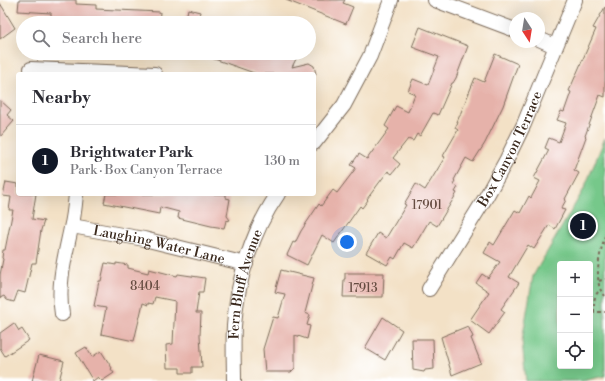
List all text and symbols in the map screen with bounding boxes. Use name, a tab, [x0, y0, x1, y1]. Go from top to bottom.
north arrow	[509, 12, 545, 48]
search box	[16, 16, 316, 60]
icon: search	[30, 27, 52, 49]
text: Search here	[62, 29, 142, 48]
text: Nearby	[32, 87, 91, 109]
street label: Box Canyon Terrace	[473, 89, 547, 212]
text: Brightwater Park	[70, 143, 193, 162]
text: 1	[42, 153, 48, 169]
text: 130 m	[265, 153, 300, 169]
text: Park · Box Canyon Terrace	[70, 162, 223, 178]
house number: 17901	[412, 198, 443, 213]
pin: 1	[570, 211, 596, 241]
street label: Laughing Water Lane	[92, 222, 227, 269]
street label: Fern Bluff Avenue	[226, 227, 267, 340]
your location	[337, 232, 357, 252]
map controls	[557, 261, 593, 369]
button: +	[557, 261, 593, 297]
house number: 8404	[130, 279, 160, 294]
house number: 17913	[348, 281, 378, 296]
button: −	[557, 297, 593, 333]
button: locate	[557, 333, 593, 369]

